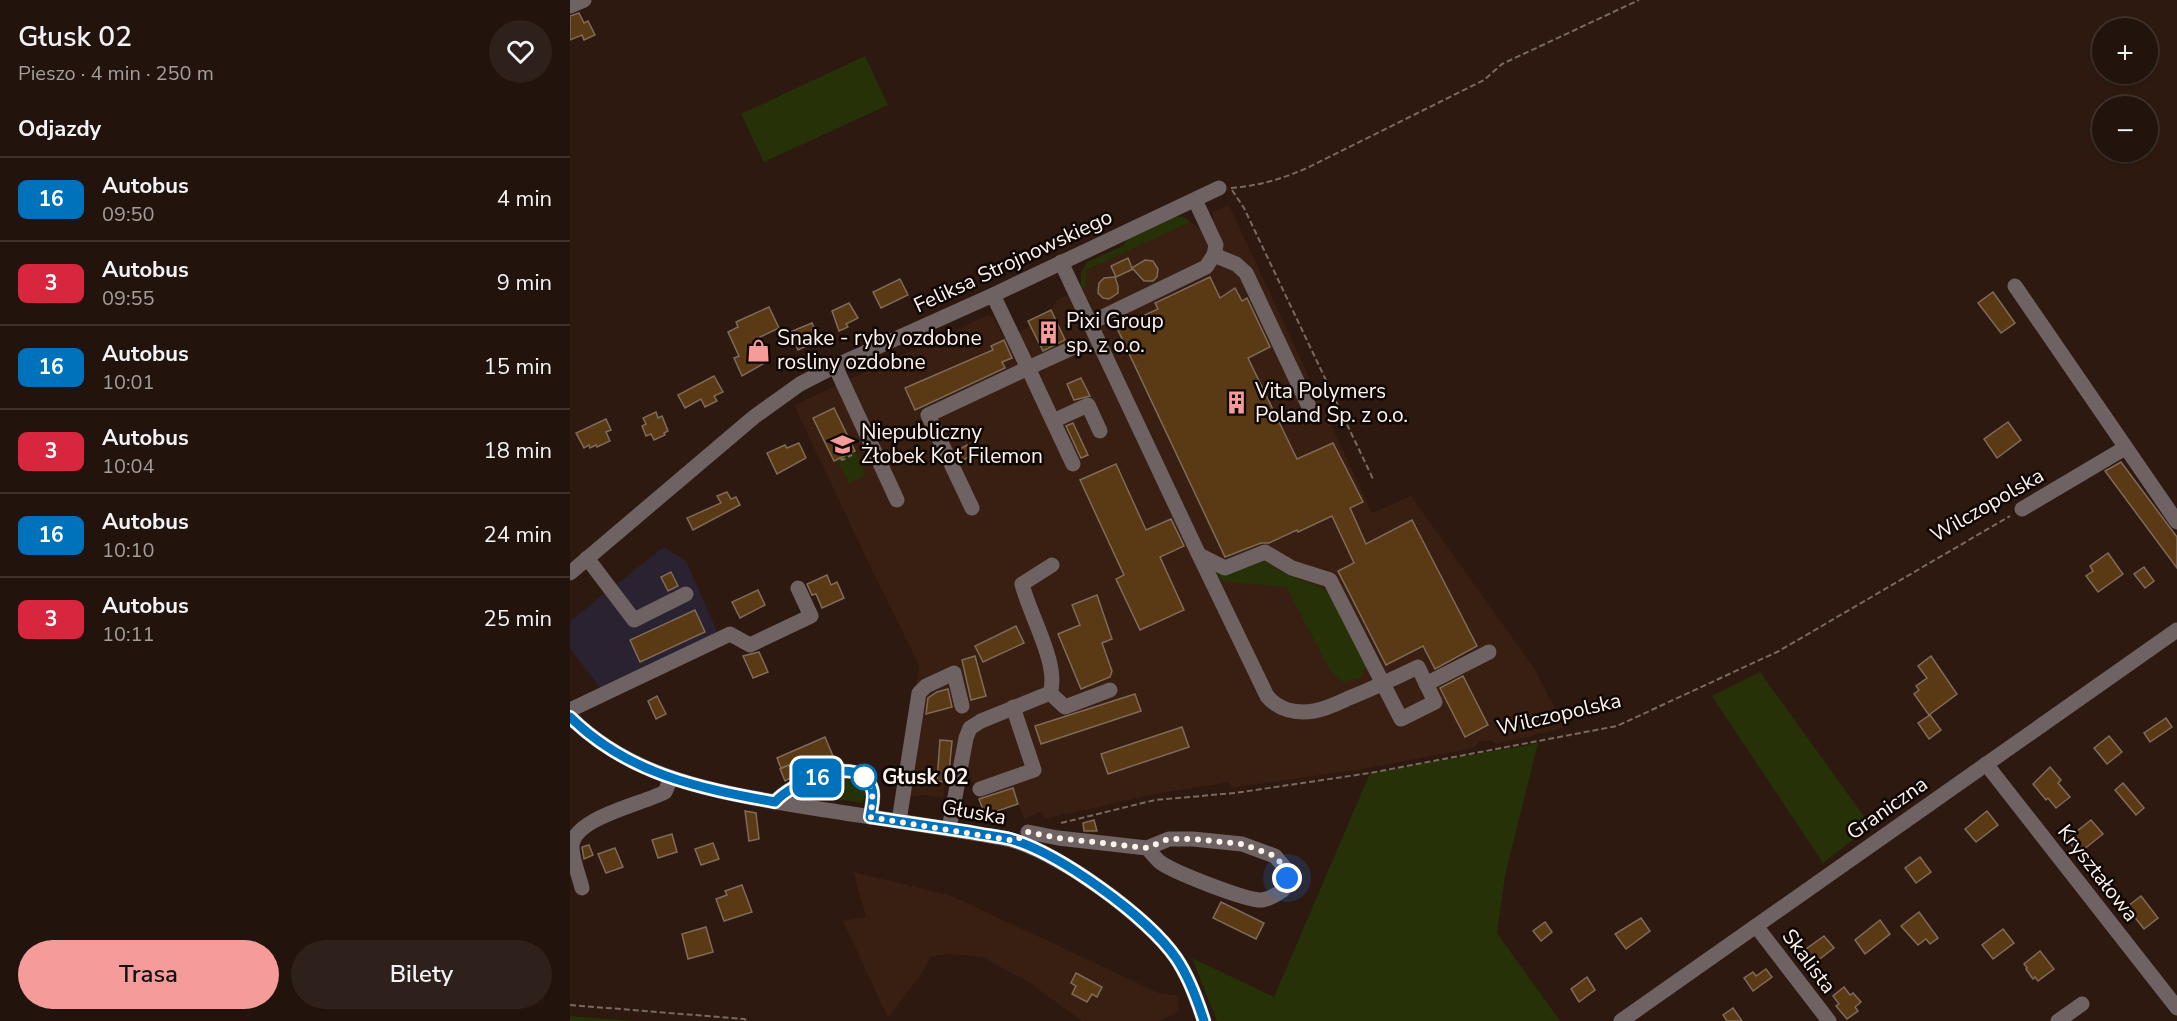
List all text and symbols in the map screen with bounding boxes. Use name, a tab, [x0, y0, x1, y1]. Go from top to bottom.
text: Głusk 02	[18, 18, 132, 56]
map controls	[2092, 18, 2158, 162]
button: +	[2092, 18, 2158, 84]
button: heart	[489, 20, 552, 83]
text: Pieszo · 4 min · 250 m	[18, 60, 214, 87]
button: −	[2092, 96, 2158, 162]
text: Odjazdy	[18, 114, 101, 144]
text: Autobus	[102, 171, 189, 201]
text: 4 min	[497, 184, 552, 214]
text: 16	[38, 185, 64, 213]
text: 09:50	[102, 201, 155, 228]
street label: Feliksa Strojnowskiego	[909, 203, 1117, 319]
text: Autobus	[102, 255, 189, 285]
text: 9 min	[497, 268, 552, 298]
text: 3	[45, 269, 57, 297]
text: 09:55	[102, 285, 155, 312]
place label: Pixi Group sp. z o.o.	[1066, 307, 1164, 359]
building icon: Pixi Group sp. z o.o.	[1035, 320, 1061, 346]
place label: Snake - ryby ozdobne rosliny ozdobne	[777, 324, 982, 376]
shop icon: Snake - ryby ozdobne rosliny ozdobne	[746, 337, 772, 363]
text: Autobus	[102, 339, 189, 369]
text: 15 min	[484, 352, 552, 382]
text: 16	[38, 353, 64, 381]
text: 10:01	[102, 369, 155, 396]
place label: Vita Polymers Poland Sp. z o.o.	[1254, 377, 1408, 429]
building icon: Vita Polymers Poland Sp. z o.o.	[1224, 390, 1250, 416]
place label: Niepubliczny Żłobek Kot Filemon	[861, 418, 1043, 470]
text: Autobus	[102, 423, 189, 453]
school or university icon: Niepubliczny Żłobek Kot Filemon	[830, 431, 856, 457]
text: 18 min	[484, 436, 552, 466]
text: 3	[45, 437, 57, 465]
text: 10:04	[102, 453, 155, 480]
street label: Wilczopolska	[1925, 461, 2049, 549]
text: Autobus	[102, 507, 189, 537]
text: 24 min	[484, 520, 552, 550]
text: 16	[38, 521, 64, 549]
text: 10:10	[102, 537, 155, 564]
text: Autobus	[102, 591, 189, 621]
text: 25 min	[484, 604, 552, 634]
text: 3	[45, 605, 57, 633]
text: 10:11	[102, 621, 155, 648]
street label: Wilczopolska	[1494, 686, 1624, 742]
line badge: 16	[790, 758, 844, 798]
place label: Głusk 02	[882, 763, 969, 791]
text: 16	[804, 764, 830, 792]
marker: Głusk 02	[851, 764, 877, 790]
street label: Graniczna	[1841, 770, 1933, 846]
street label: Głuska	[940, 793, 1008, 831]
street label: Kryształowa	[2051, 819, 2145, 927]
your location	[1272, 863, 1302, 893]
street label: Skalista	[1776, 923, 1842, 999]
button: Trasa	[18, 940, 279, 1009]
button: Bilety	[291, 940, 552, 1009]

